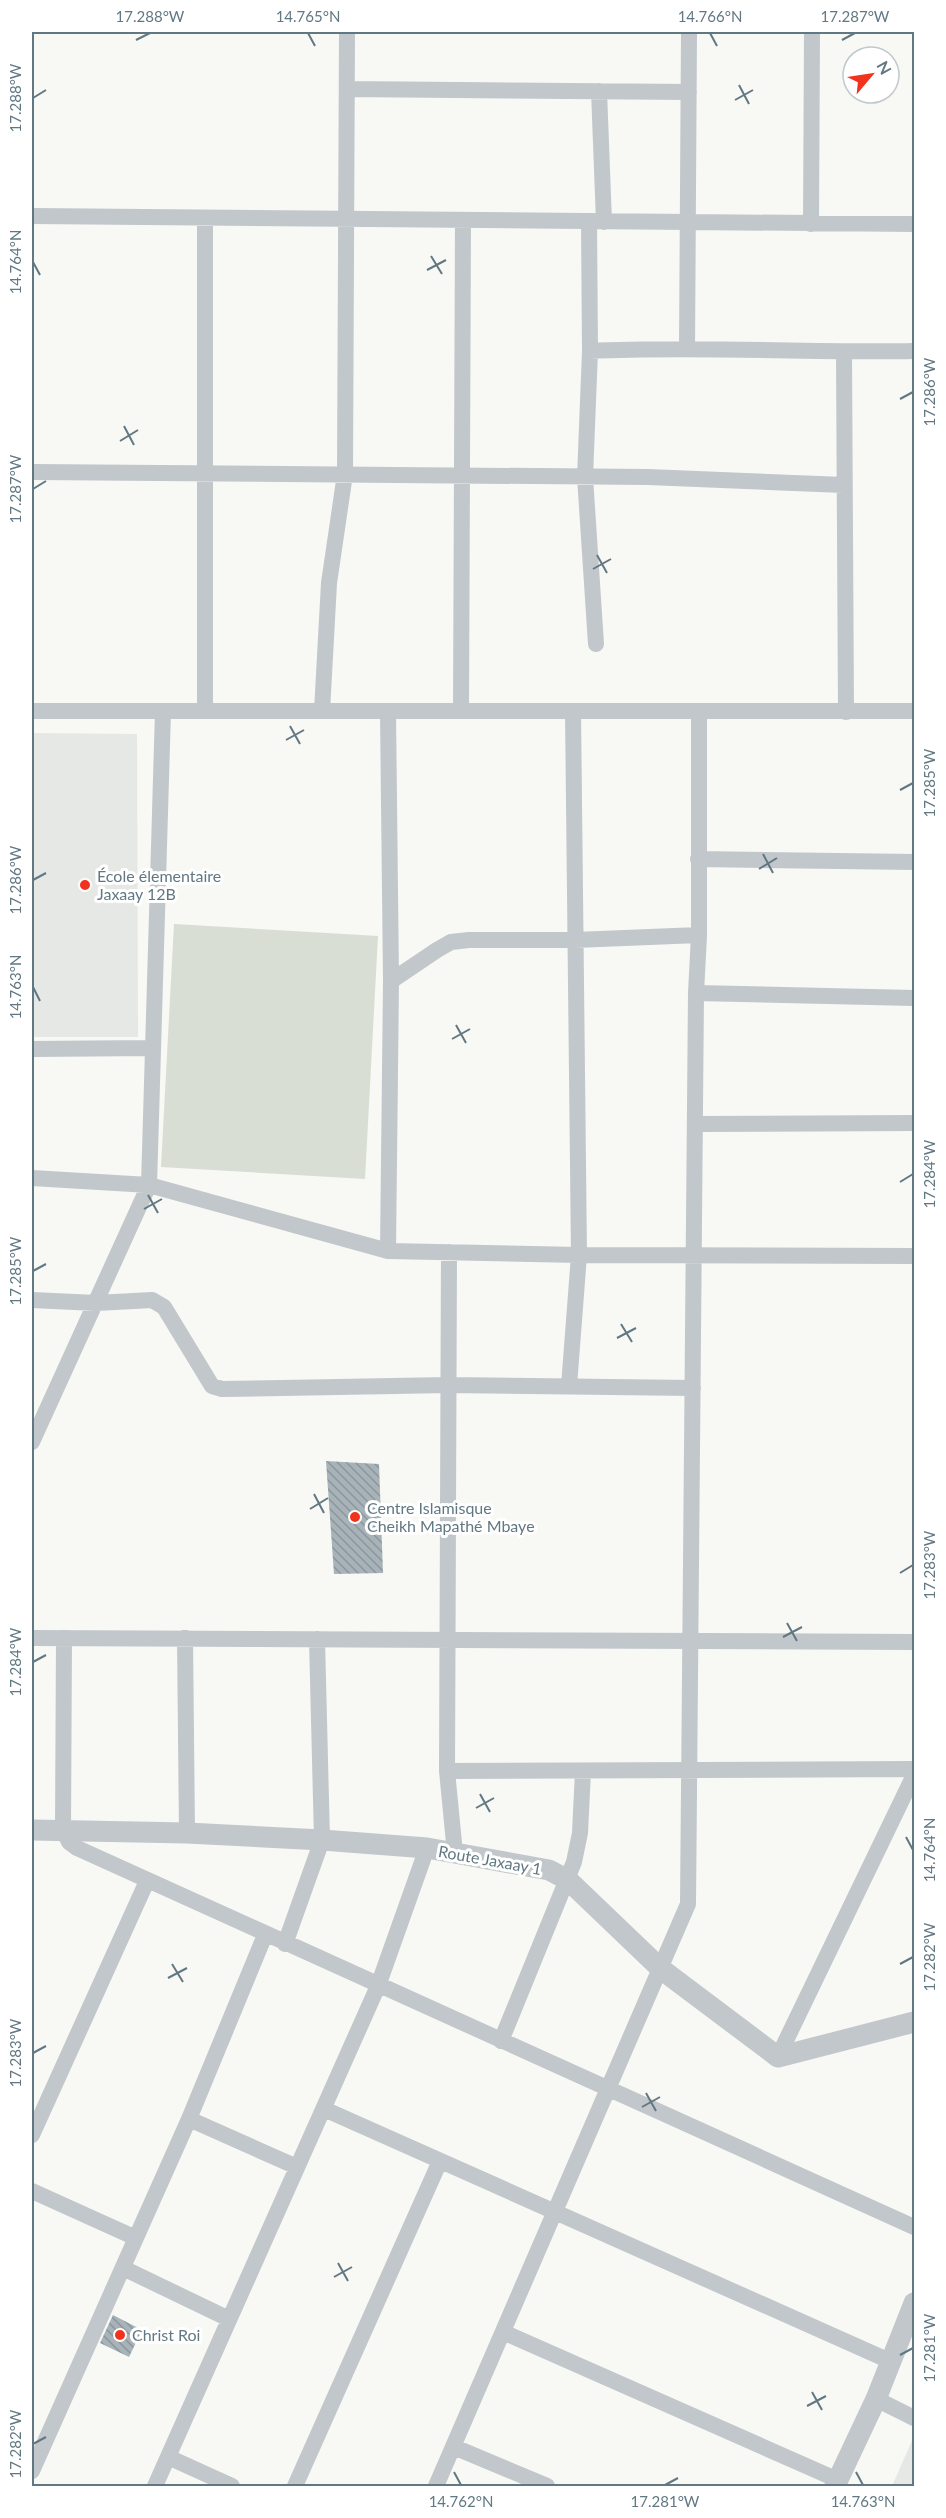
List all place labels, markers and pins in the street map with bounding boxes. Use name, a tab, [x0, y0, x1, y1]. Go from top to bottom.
place label: École élementaire Jaxaay 12B	[97, 866, 221, 903]
marker: École élementaire Jaxaay 12B	[78, 878, 92, 892]
place label: Centre Islamisque Cheikh Mapathé Mbaye	[367, 1498, 535, 1535]
marker: Centre Islamisque Cheikh Mapathé Mbaye	[348, 1510, 362, 1524]
place label: Christ Roi	[132, 2325, 200, 2344]
marker: Christ Roi	[113, 2328, 127, 2342]

